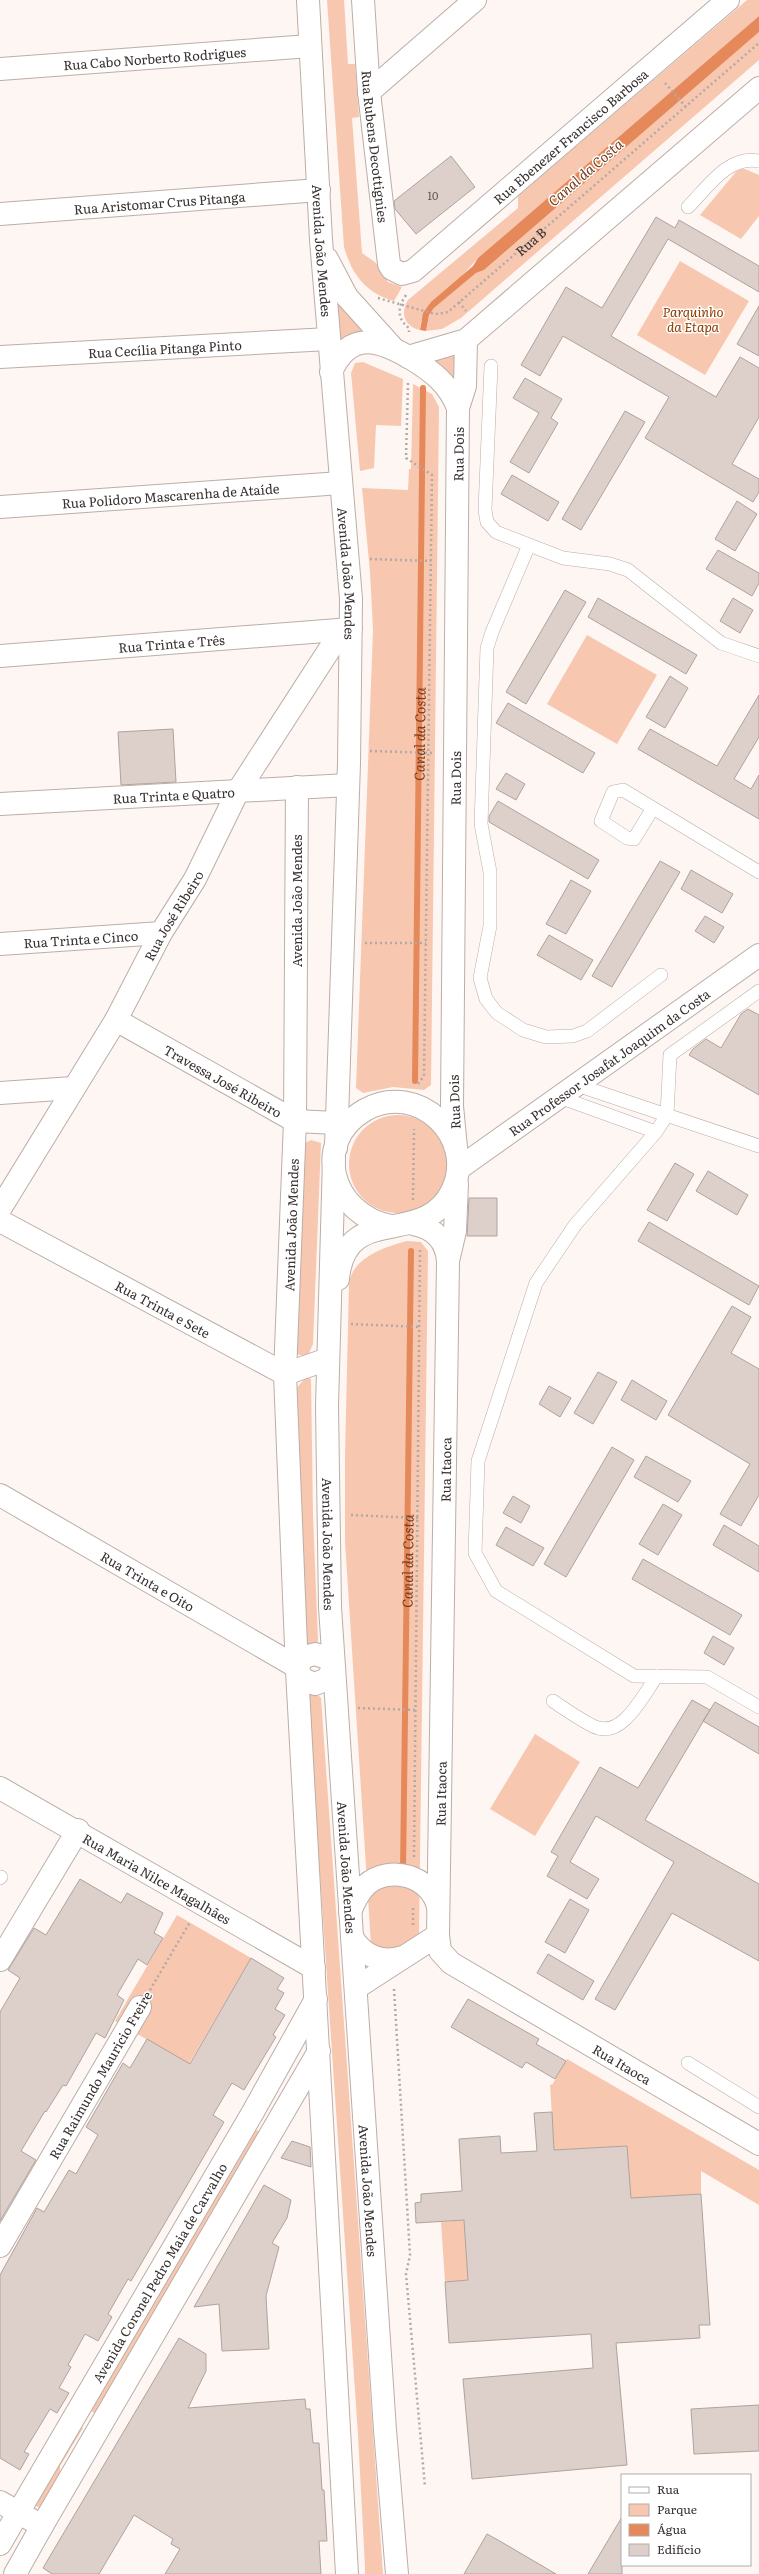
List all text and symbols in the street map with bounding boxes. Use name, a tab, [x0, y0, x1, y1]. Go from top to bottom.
street label: Rua Cabo Norberto Rodrigues	[63, 41, 247, 74]
street label: Rua Ebenezer Francisco Barbosa	[489, 64, 652, 208]
street label: Rua Rubens Decottignies	[358, 70, 394, 224]
water label: Canal da Costa	[543, 134, 627, 210]
street label: Avenida João Mendes	[309, 184, 337, 318]
street label: Rua Aristomar Crus Pitanga	[73, 186, 246, 218]
house number: 10	[428, 187, 438, 203]
street label: Rua B	[511, 222, 550, 260]
park label: Parquinho da Etapa	[662, 302, 724, 336]
street label: Rua Cecília Pitanga Pinto	[87, 334, 243, 362]
street label: Rua Dois	[448, 427, 467, 482]
street label: Rua Polidoro Mascarenha de Ataíde	[61, 478, 280, 512]
street label: Avenida João Mendes	[334, 507, 361, 640]
street label: Rua Trinta e Três	[118, 629, 225, 656]
water label: Canal da Costa	[408, 687, 430, 781]
street label: Rua Dois	[445, 751, 465, 806]
street label: Rua Trinta e Quatro	[112, 782, 236, 807]
street label: Avenida João Mendes	[287, 835, 306, 967]
street label: Rua José Ribeiro	[139, 867, 207, 964]
street label: Rua Trinta e Cinco	[23, 925, 139, 952]
street label: Rua Professor Josafat Joaquim da Costa	[504, 984, 713, 1140]
street label: Travessa José Ribeiro	[161, 1040, 286, 1122]
street label: Rua Dois	[444, 1074, 464, 1130]
street label: Avenida João Mendes	[279, 1158, 303, 1292]
street label: Rua Trinta e Sete	[112, 1275, 214, 1342]
street label: Rua Itaoca	[435, 1437, 455, 1502]
street label: Avenida João Mendes	[319, 1477, 340, 1611]
water label: Canal da Costa	[396, 1514, 418, 1608]
street label: Rua Trinta e Oito	[98, 1546, 199, 1616]
street label: Rua Itaoca	[430, 1761, 450, 1826]
street label: Avenida João Mendes	[333, 1800, 361, 1934]
street label: Rua Maria Nilce Magalhães	[80, 1828, 235, 1928]
street label: Rua Raimundo Mauricio Freire	[44, 1987, 156, 2163]
street label: Rua Itaoca	[589, 2039, 655, 2088]
street label: Avenida João Mendes	[355, 2124, 383, 2258]
street label: Avenida Coronel Pedro Maia de Carvalho	[87, 2159, 231, 2386]
legend	[621, 2474, 751, 2566]
text: Rua	[657, 2480, 680, 2498]
text: Parque	[657, 2500, 697, 2518]
text: Água	[657, 2520, 687, 2538]
text: Edifício	[657, 2540, 701, 2558]

